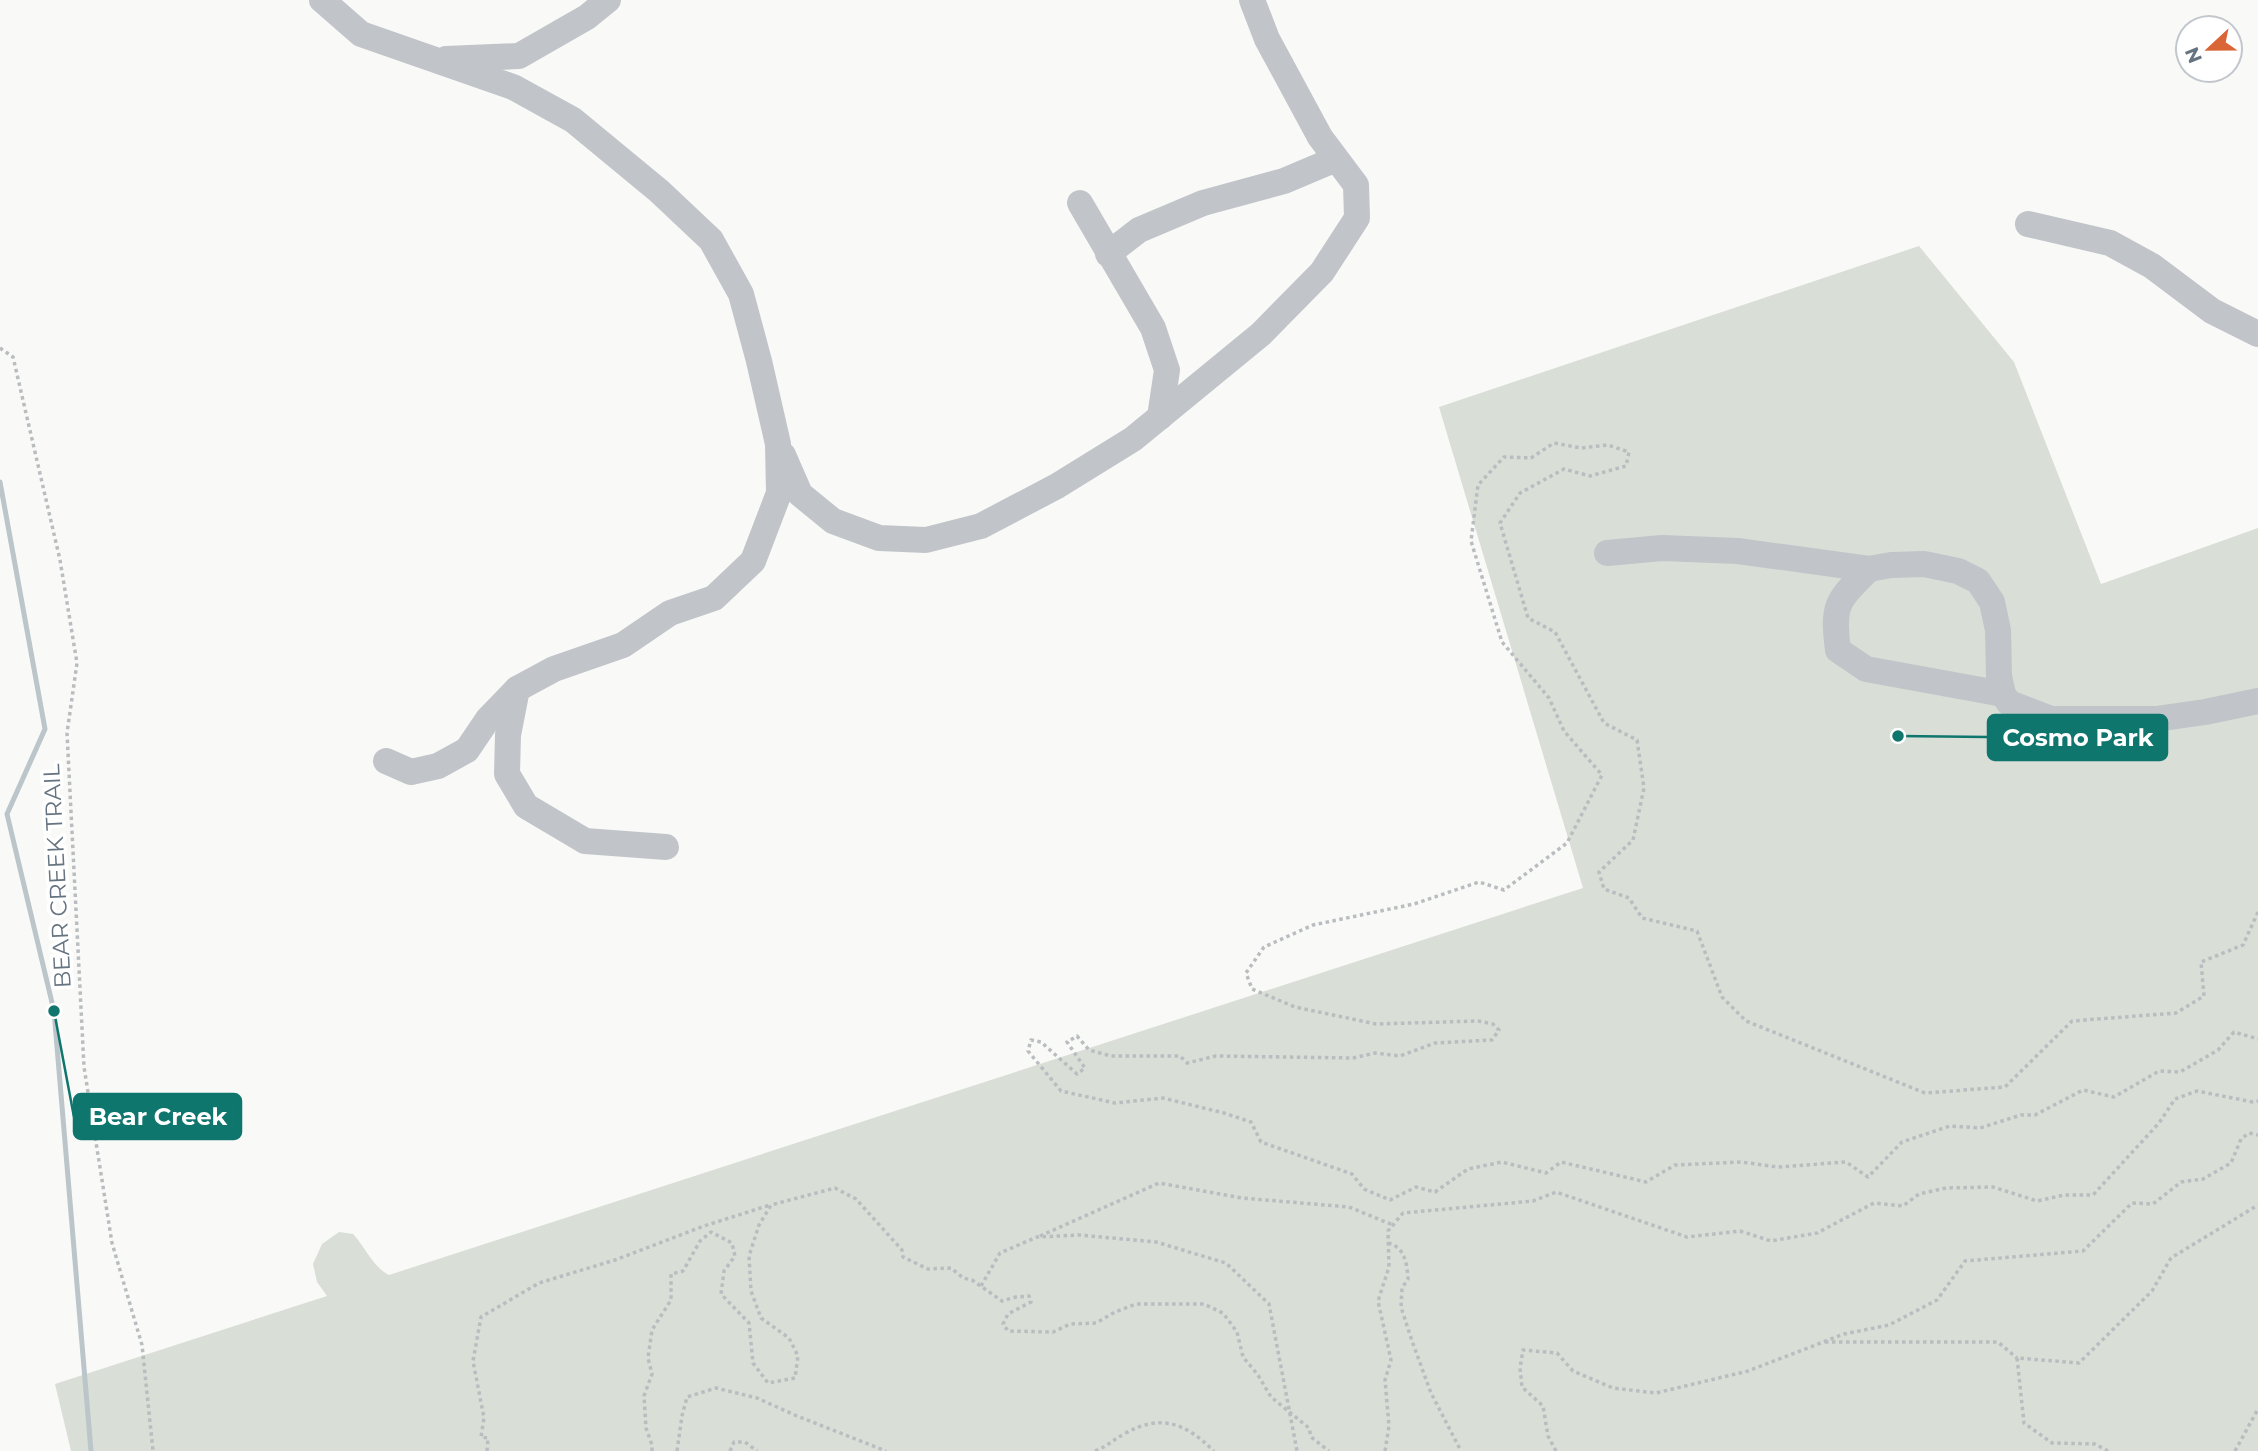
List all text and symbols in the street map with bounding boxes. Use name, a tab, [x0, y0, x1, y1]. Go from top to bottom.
north arrow	[2174, 14, 2244, 84]
text: N	[2180, 44, 2207, 67]
callout: Cosmo Park	[1988, 715, 2167, 760]
text: Cosmo Park	[2002, 723, 2154, 752]
street label: BEAR CREEK TRAIL	[37, 763, 77, 989]
callout: Bear Creek	[74, 1094, 241, 1139]
text: Bear Creek	[89, 1102, 228, 1131]

